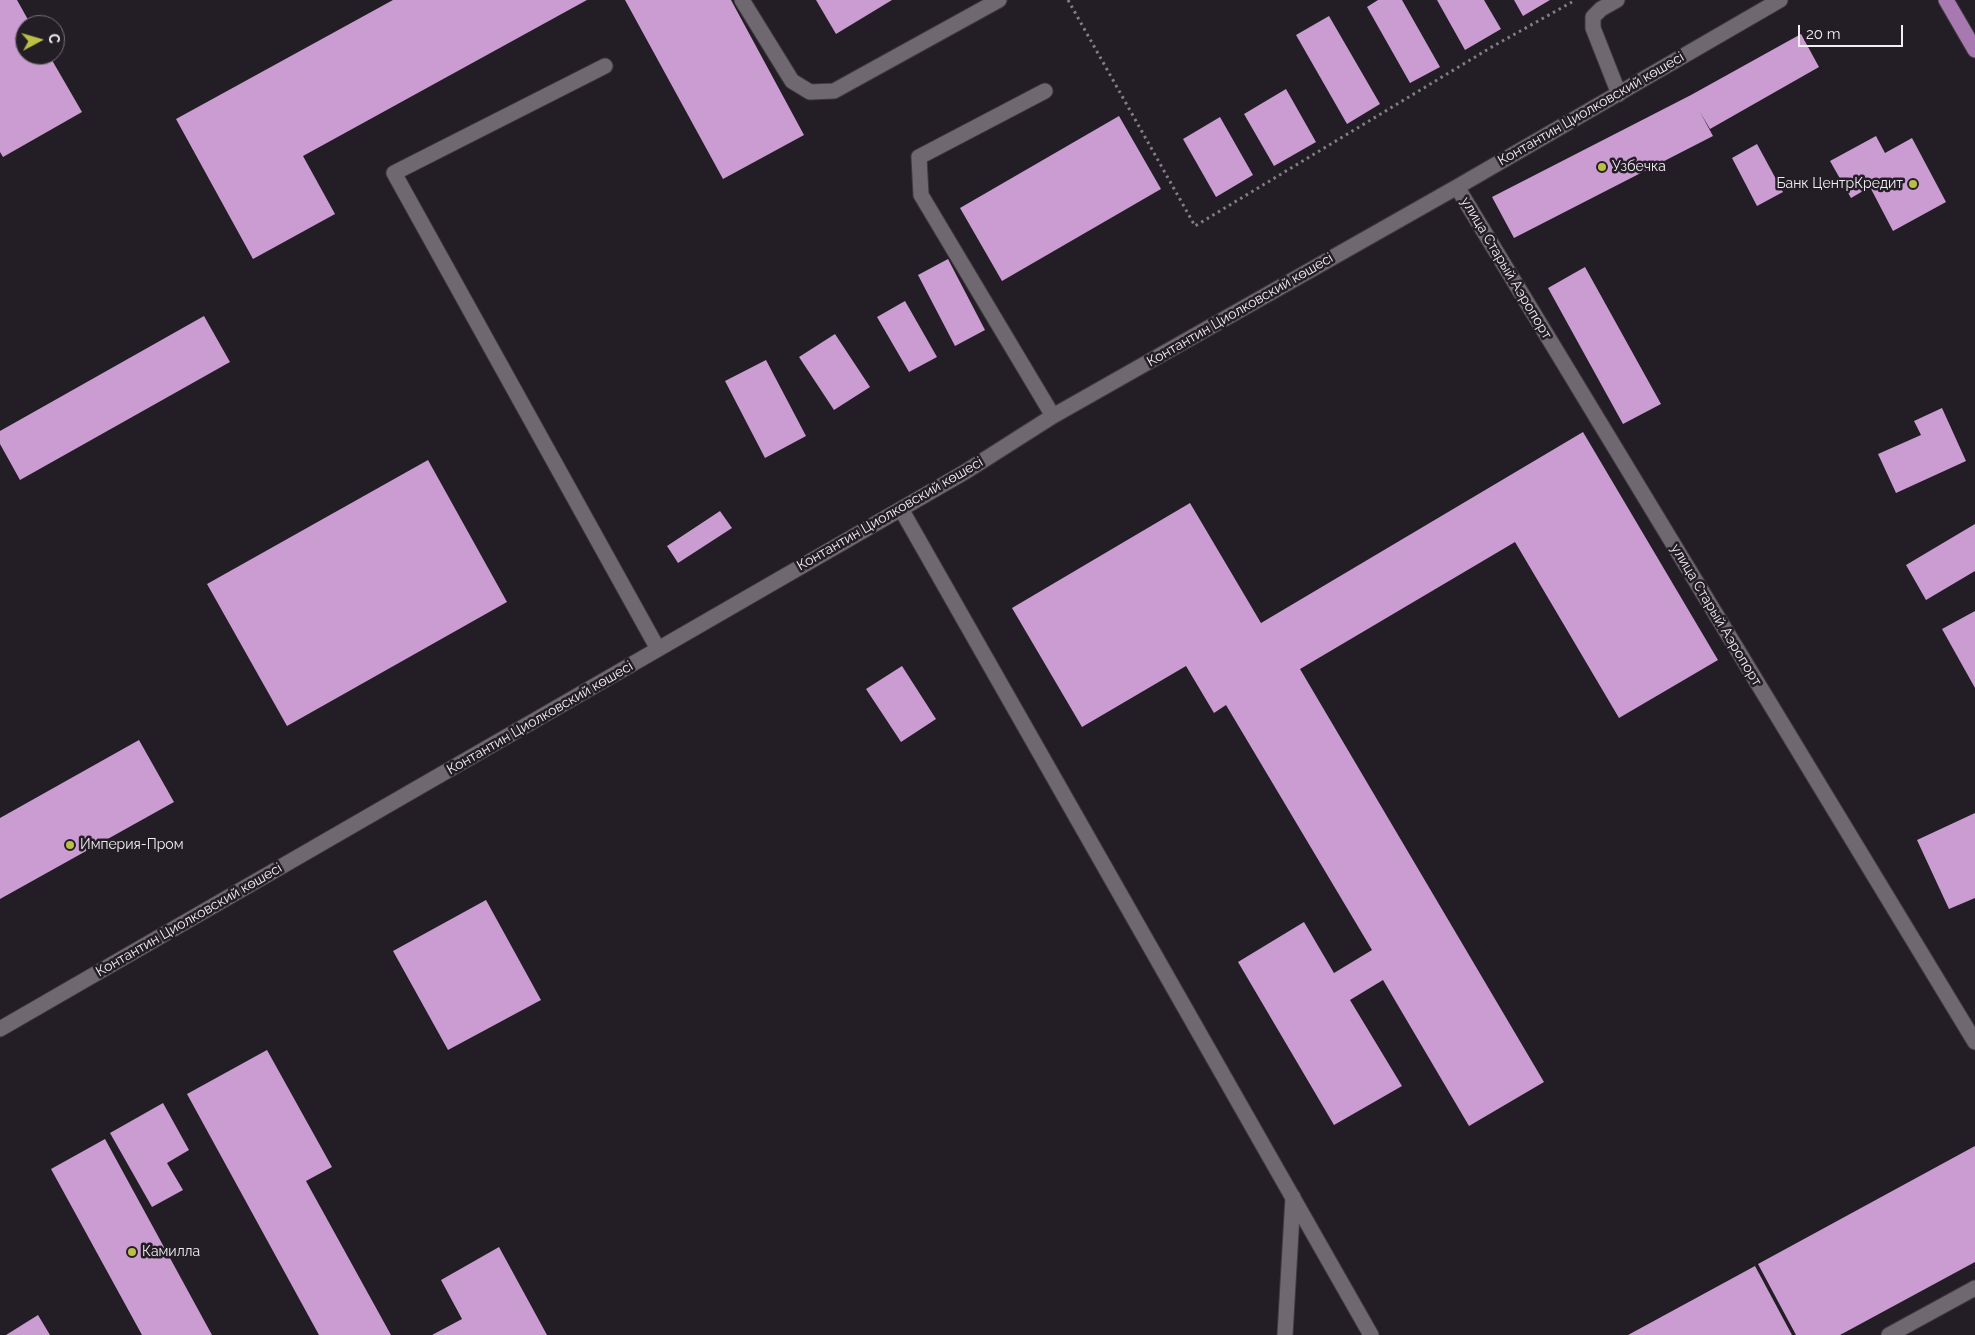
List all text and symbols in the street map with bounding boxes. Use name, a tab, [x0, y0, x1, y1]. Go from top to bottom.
north arrow	[15, 15, 65, 65]
scale bar	[1800, 15, 1905, 47]
text: 20 m	[1806, 25, 1841, 43]
text: С	[45, 33, 62, 44]
street label: Контантин Циолковский көшесі	[1495, 49, 1687, 169]
place label: Узбечка	[1612, 159, 1666, 175]
marker: Узбечка	[1596, 161, 1608, 173]
place label: Банк ЦентрКредит	[1776, 176, 1903, 192]
marker: Банк ЦентрКредит	[1907, 178, 1919, 190]
street label: улица Старый Аэропорт	[1457, 194, 1555, 342]
street label: Контантин Циолковский көшесі	[1144, 250, 1336, 370]
street label: Контантин Циолковский көшесі	[794, 454, 986, 574]
street label: улица Старый Аэропорт	[1667, 541, 1765, 689]
street label: Контантин Циолковский көшесі	[444, 658, 636, 778]
place label: Империя-Пром	[80, 837, 184, 853]
marker: Империя-Пром	[64, 839, 76, 851]
street label: Контантин Циолковский көшесі	[93, 860, 285, 980]
place label: Камилла	[142, 1244, 200, 1260]
marker: Камилла	[126, 1246, 138, 1258]

